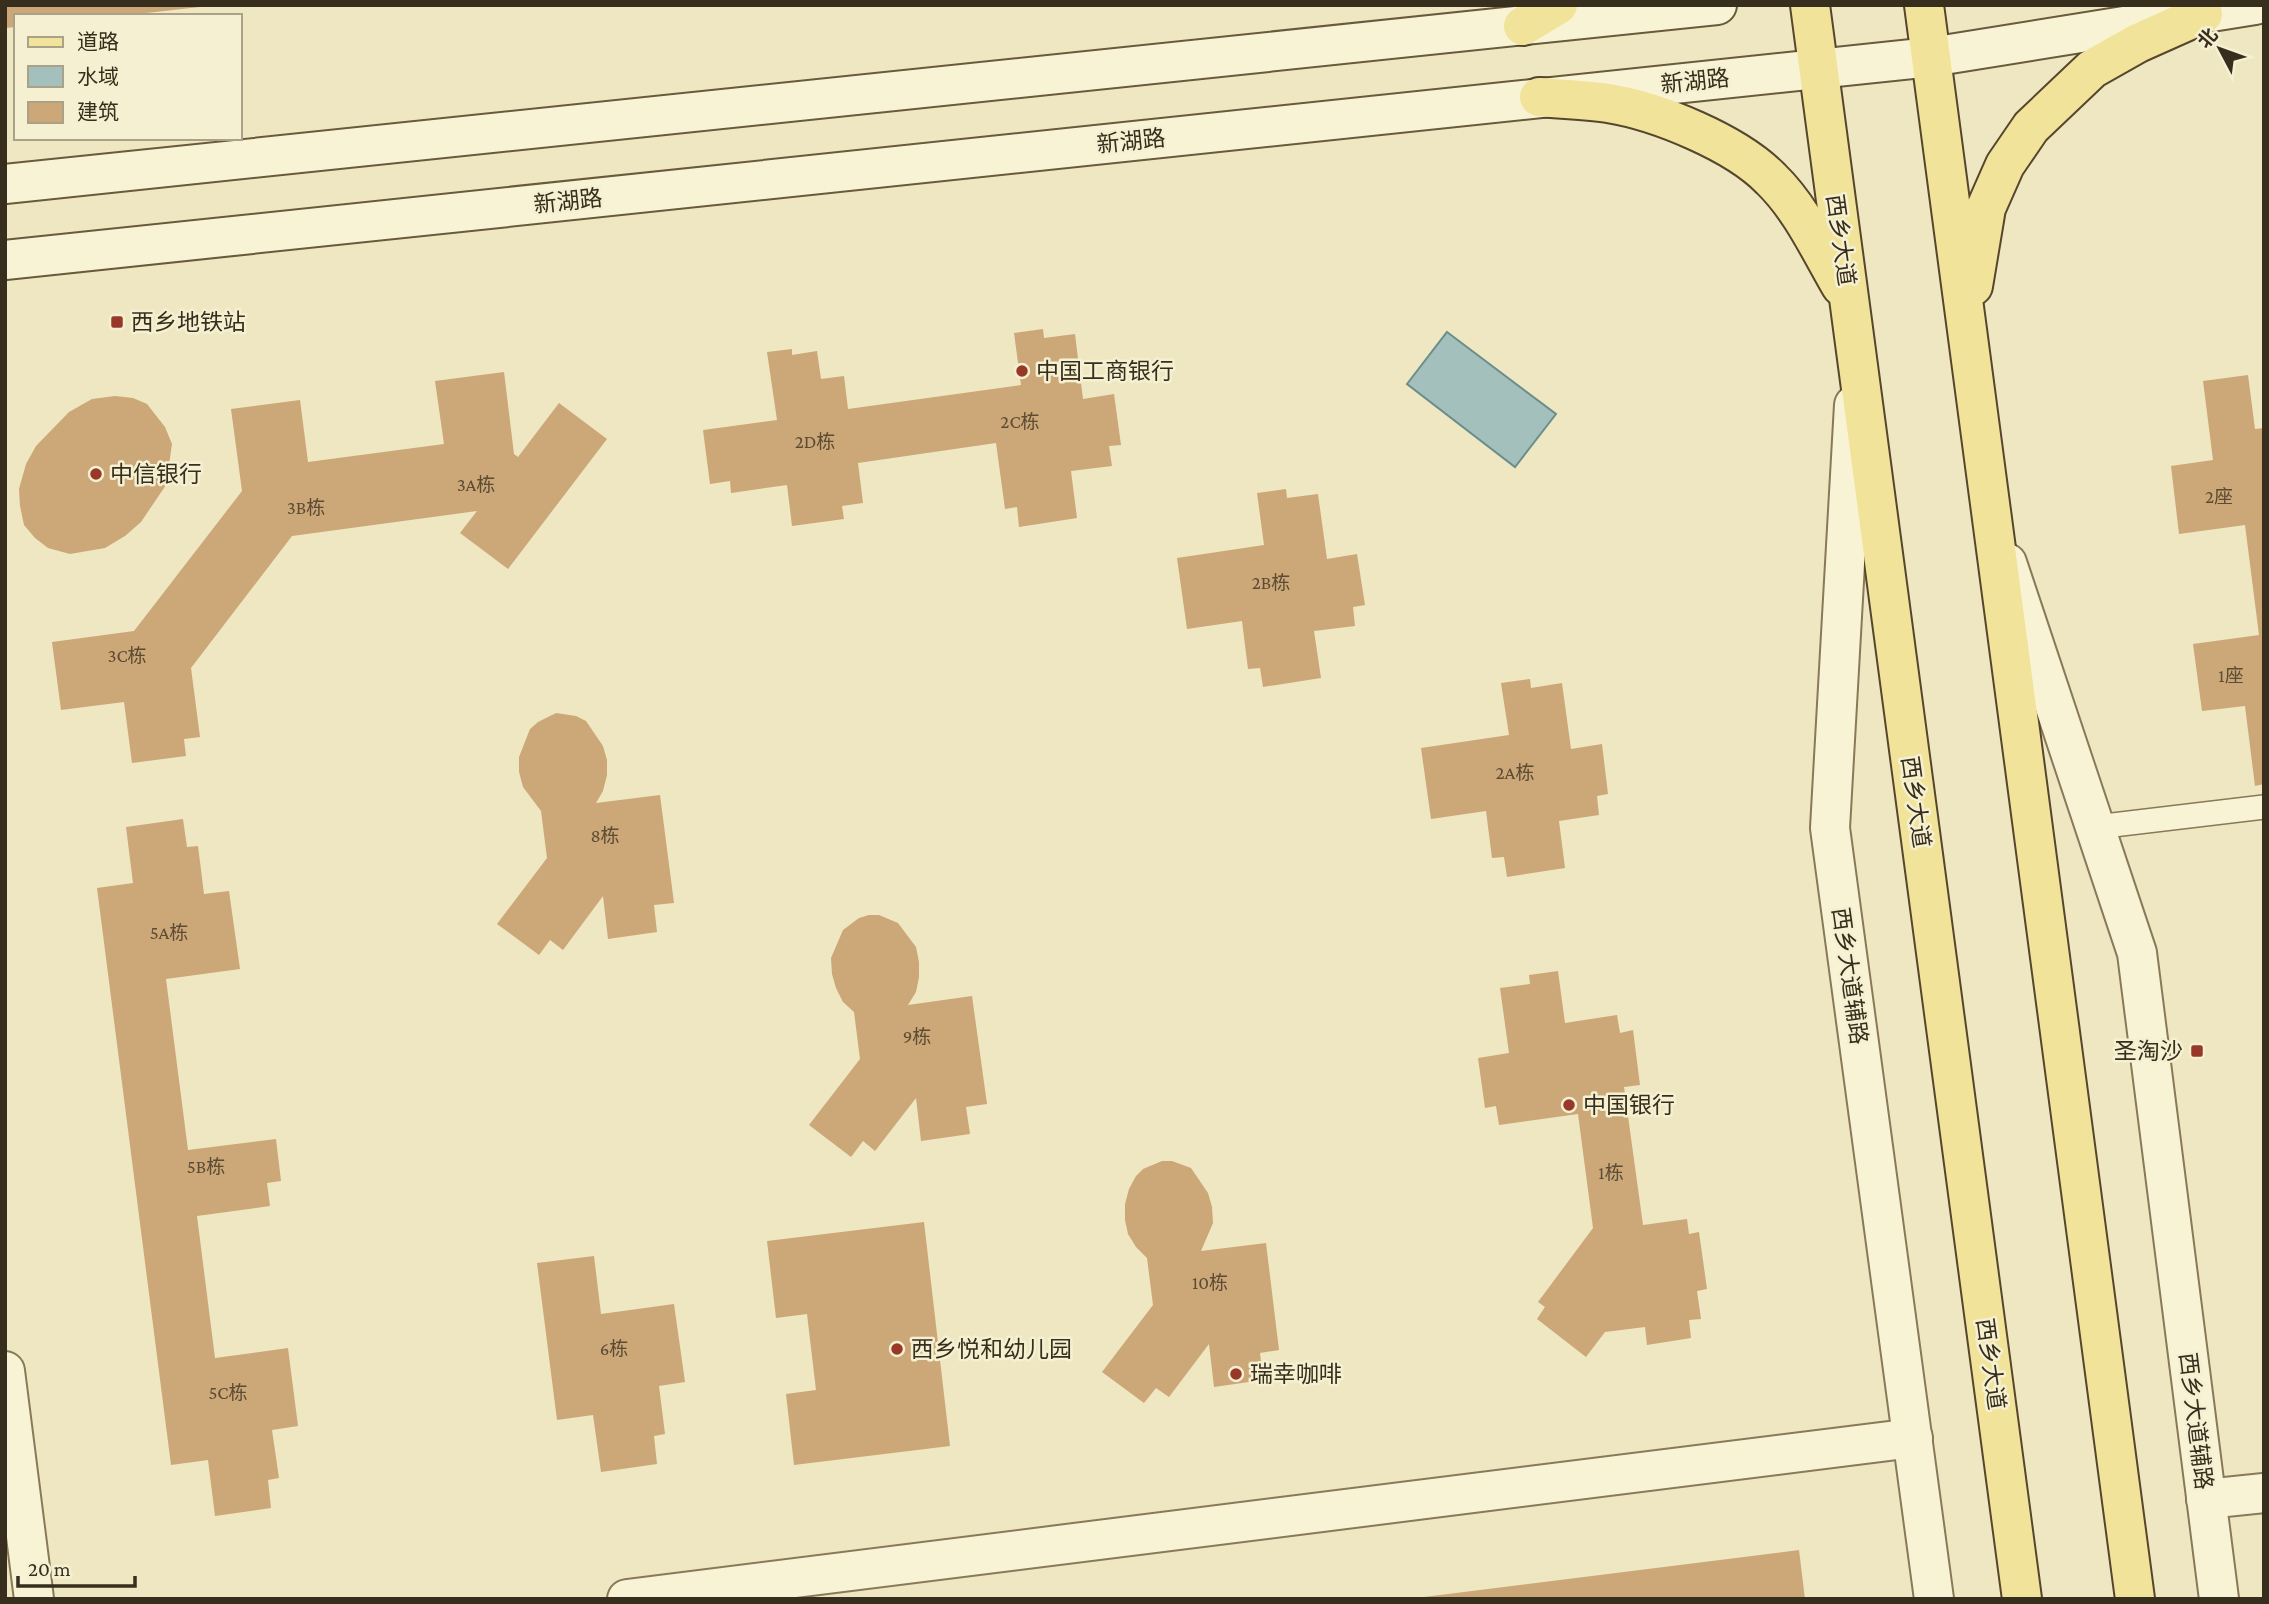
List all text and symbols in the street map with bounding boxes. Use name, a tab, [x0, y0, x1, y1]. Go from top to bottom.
legend	[14, 14, 242, 140]
north arrow	[2185, 14, 2255, 84]
text: 北	[2193, 24, 2222, 52]
text: 道路	[77, 30, 119, 54]
street label: 新湖路	[1659, 64, 1731, 98]
text: 水域	[77, 65, 119, 89]
text: 建筑	[77, 100, 119, 124]
street label: 新湖路	[1095, 124, 1167, 158]
street label: 新湖路	[532, 184, 604, 218]
street label: 西乡大道	[1822, 193, 1860, 287]
place label: 西乡地铁站	[131, 309, 246, 335]
marker: 西乡地铁站	[109, 314, 125, 330]
place label: 中国工商银行	[1036, 358, 1174, 384]
marker: 中国工商银行	[1014, 363, 1030, 379]
house number: 2C栋	[1000, 411, 1040, 432]
house number: 2D栋	[795, 431, 835, 452]
place label: 中信银行	[110, 461, 202, 487]
marker: 中信银行	[88, 466, 104, 482]
house number: 3A栋	[457, 474, 495, 495]
house number: 2座	[2205, 486, 2233, 507]
house number: 3B栋	[287, 497, 325, 518]
house number: 2B栋	[1252, 572, 1290, 593]
house number: 3C栋	[107, 645, 147, 666]
house number: 1座	[2218, 665, 2244, 686]
street label: 西乡大道	[1897, 755, 1935, 849]
house number: 2A栋	[1496, 762, 1534, 783]
house number: 8栋	[590, 825, 620, 846]
street label: 西乡大道辅路	[1828, 906, 1872, 1046]
house number: 5A栋	[150, 922, 188, 943]
house number: 9栋	[903, 1026, 931, 1047]
place label: 圣淘沙	[2114, 1038, 2183, 1064]
marker: 圣淘沙	[2189, 1043, 2205, 1059]
place label: 中国银行	[1583, 1092, 1675, 1118]
marker: 中国银行	[1561, 1097, 1577, 1113]
house number: 5B栋	[187, 1156, 225, 1177]
house number: 1栋	[1598, 1162, 1624, 1183]
house number: 10栋	[1192, 1272, 1228, 1293]
street label: 西乡大道	[1972, 1317, 2010, 1411]
place label: 西乡悦和幼儿园	[911, 1336, 1072, 1362]
house number: 6栋	[600, 1338, 628, 1359]
marker: 西乡悦和幼儿园	[889, 1341, 905, 1357]
street label: 西乡大道辅路	[2175, 1351, 2217, 1491]
place label: 瑞幸咖啡	[1250, 1361, 1342, 1387]
marker: 瑞幸咖啡	[1228, 1366, 1244, 1382]
house number: 5C栋	[208, 1382, 248, 1403]
scale bar	[18, 1544, 135, 1588]
text: 20 m	[28, 1557, 71, 1581]

